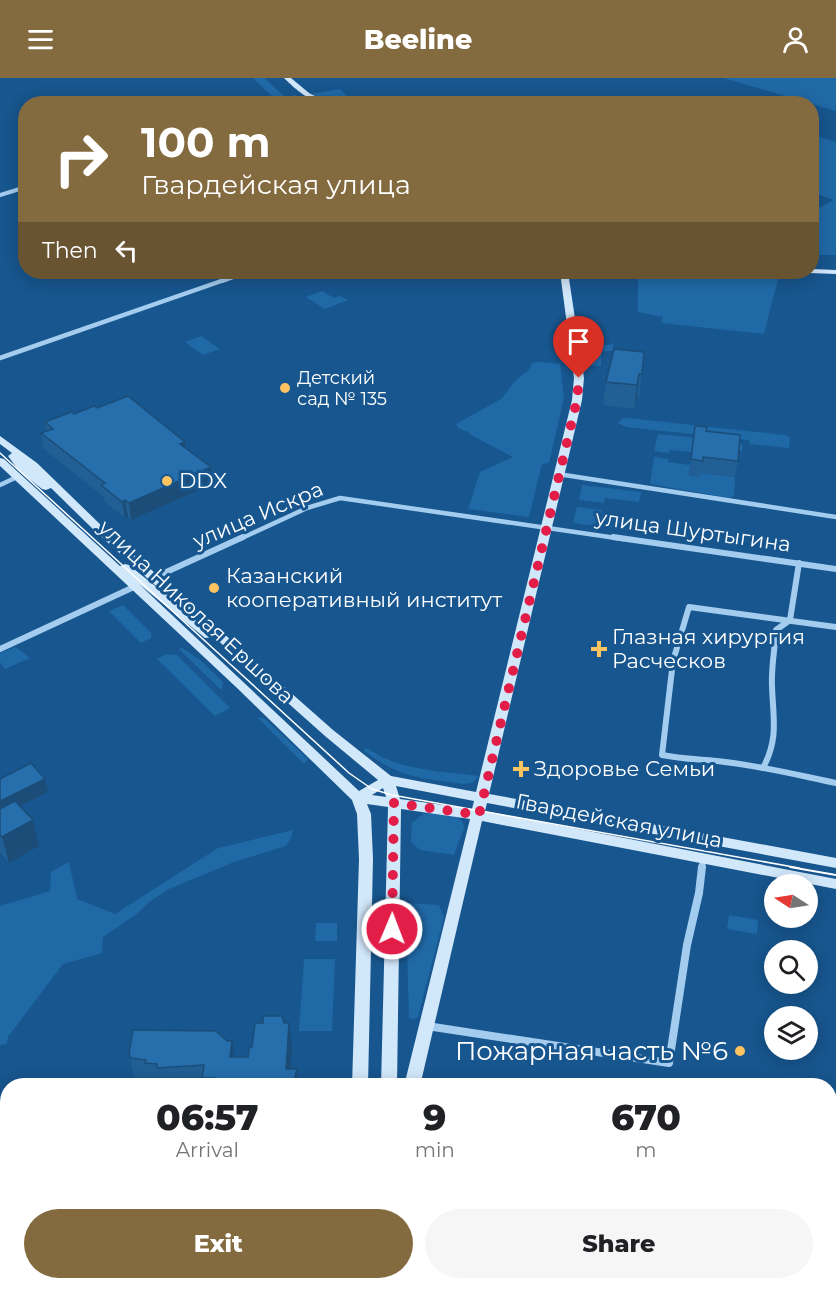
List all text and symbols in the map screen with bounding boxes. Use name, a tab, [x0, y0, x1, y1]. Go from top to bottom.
icon: menu	[24, 23, 57, 56]
text: Beeline	[364, 23, 472, 56]
icon: person	[779, 23, 812, 56]
text: 100 m	[141, 116, 270, 168]
icon: right	[42, 120, 120, 198]
text: Гвардейская улица	[141, 168, 411, 201]
icon: left	[110, 234, 143, 267]
text: Then	[42, 237, 98, 264]
pin	[553, 316, 604, 378]
icon: arrive	[562, 325, 595, 358]
place label: Детский сад № 135	[297, 367, 387, 410]
marker: Детский сад № 135	[278, 381, 292, 395]
place label: DDX	[179, 468, 227, 493]
marker: DDX	[160, 474, 174, 488]
street label: улица Искра	[188, 476, 327, 554]
street label: улица Шуртыгина	[593, 504, 792, 557]
street label: улица Николая Ершова	[93, 514, 299, 709]
place label: Казанский кооперативный институт	[226, 563, 502, 612]
marker: Казанский кооперативный институт	[207, 581, 221, 595]
place label: Глазная хирургия Расческов	[612, 624, 805, 673]
marker: Глазная хирургия Расческов	[590, 640, 608, 658]
place label: Здоровье Семьи	[534, 756, 715, 781]
marker: Здоровье Семьи	[512, 760, 530, 778]
street label: Гвардейская улица	[514, 788, 724, 853]
north arrow	[764, 874, 818, 928]
map controls	[764, 874, 818, 1060]
position arrow	[360, 897, 424, 961]
button: search	[764, 940, 818, 994]
button: layers	[764, 1006, 818, 1060]
place label: Пожарная часть №6	[455, 1035, 728, 1067]
marker: Пожарная часть №6	[733, 1044, 747, 1058]
text: 06:57	[156, 1095, 259, 1139]
text: 9	[423, 1095, 446, 1139]
text: 670	[611, 1095, 681, 1139]
text: Arrival	[176, 1138, 239, 1162]
text: min	[415, 1138, 455, 1162]
text: m	[635, 1138, 657, 1162]
button: Exit	[24, 1209, 413, 1278]
button: Share	[425, 1209, 813, 1278]

